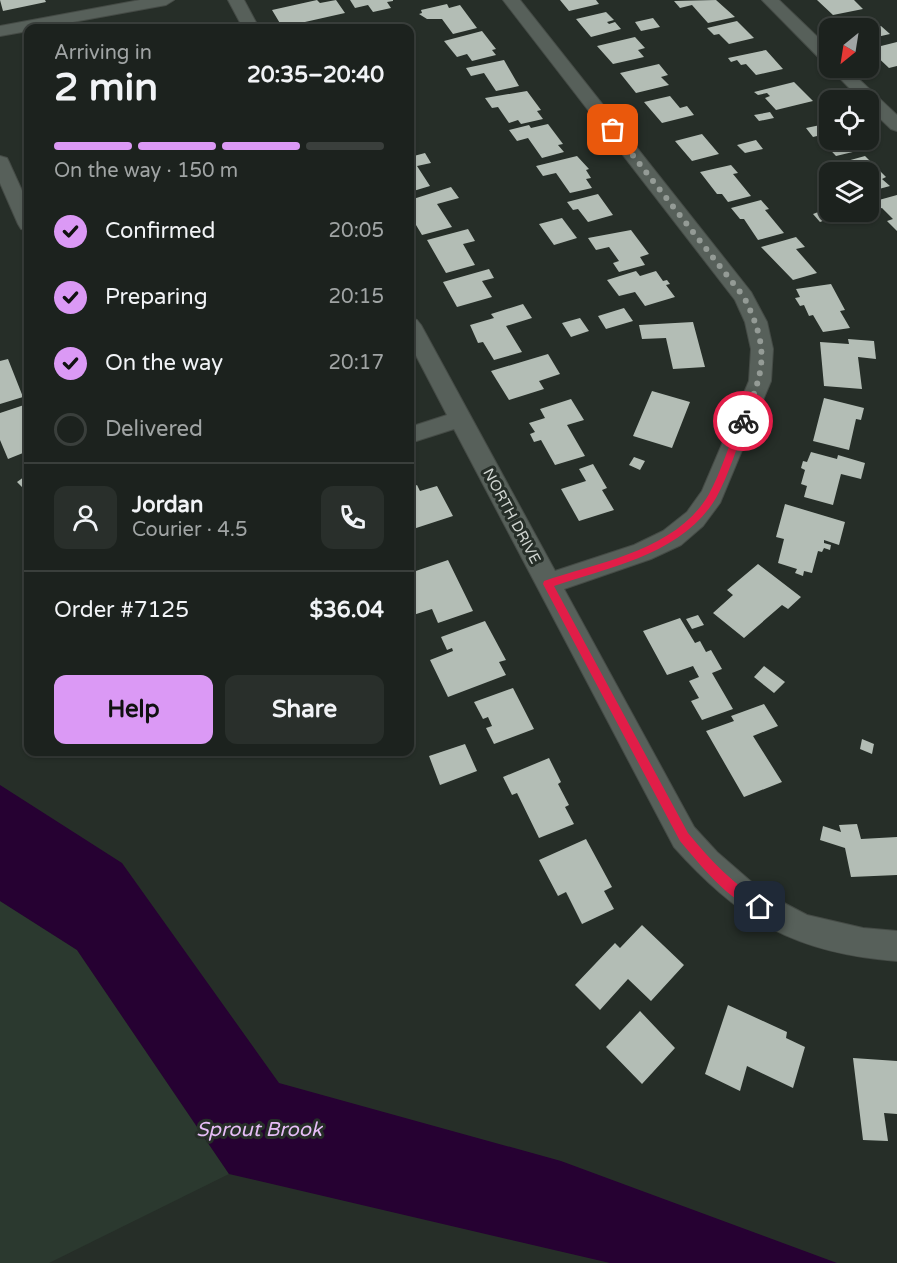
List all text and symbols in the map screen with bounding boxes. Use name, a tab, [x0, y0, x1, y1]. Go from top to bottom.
north arrow	[819, 18, 879, 78]
map controls	[819, 18, 879, 222]
text: Arriving in	[54, 41, 152, 65]
text: 20:35–20:40	[247, 62, 384, 88]
text: 2 min	[54, 64, 158, 111]
button: locate	[819, 90, 879, 150]
pin	[587, 104, 638, 155]
icon: bag	[596, 113, 629, 146]
text: On the way · 150 m	[54, 159, 238, 183]
button: layers	[819, 162, 879, 222]
icon: check	[54, 215, 87, 248]
text: Confirmed	[105, 218, 215, 244]
text: 20:05	[329, 219, 384, 243]
icon: check	[54, 281, 87, 314]
text: Preparing	[105, 284, 208, 310]
text: 20:15	[329, 285, 384, 309]
icon: check	[54, 347, 87, 380]
text: On the way	[105, 350, 223, 376]
text: 20:17	[329, 351, 384, 375]
courier	[713, 391, 773, 451]
icon: bike	[727, 405, 760, 438]
text: Delivered	[105, 416, 203, 442]
street label: NORTH DRIVE	[479, 465, 545, 567]
button: person	[54, 486, 117, 549]
button: phone	[321, 486, 384, 549]
text: Jordan	[132, 492, 203, 518]
text: Courier · 4.5	[132, 518, 247, 542]
text: Order #7125	[54, 597, 189, 623]
text: $36.04	[309, 597, 384, 623]
button: Help	[54, 675, 213, 744]
button: Share	[225, 675, 384, 744]
pin	[734, 881, 785, 932]
icon: home	[743, 890, 776, 923]
water label: Sprout Brook	[196, 1118, 324, 1142]

